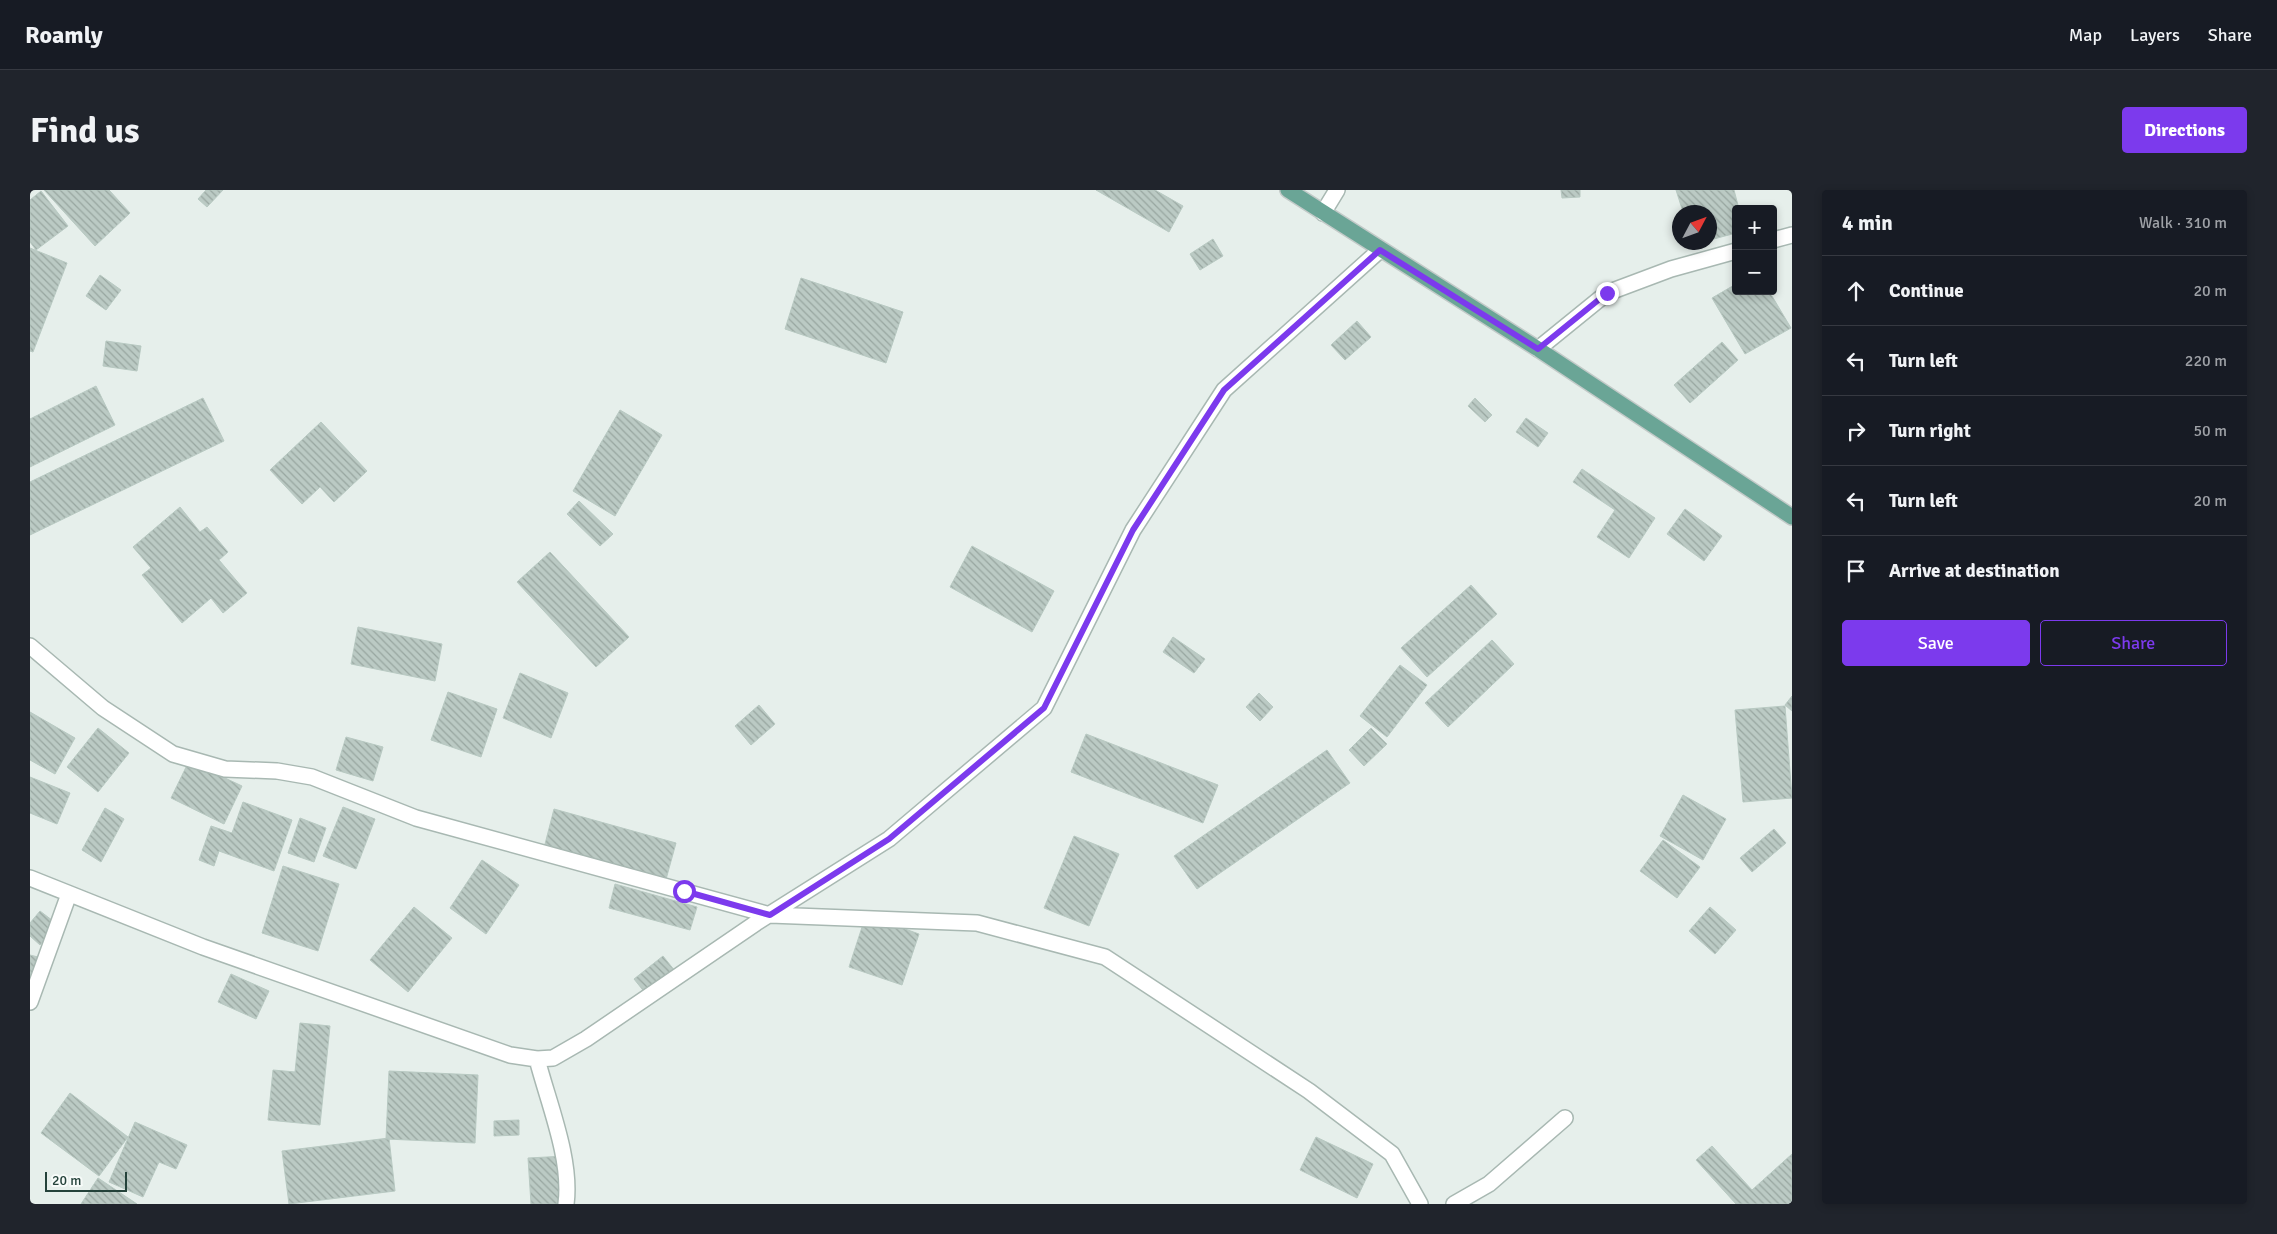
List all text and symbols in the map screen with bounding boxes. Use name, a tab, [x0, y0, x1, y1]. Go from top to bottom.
text: Roamly	[25, 20, 103, 50]
text: Map	[2069, 24, 2102, 46]
text: Layers	[2130, 24, 2180, 46]
text: Share	[2208, 24, 2252, 46]
button: Directions	[2122, 107, 2247, 153]
text: Find us	[30, 109, 140, 152]
north arrow	[1672, 205, 1717, 250]
map controls	[1732, 205, 1777, 295]
button: +	[1732, 205, 1777, 250]
text: 4 min	[1842, 210, 1893, 236]
text: Walk · 310 m	[2139, 213, 2227, 233]
button: −	[1732, 250, 1777, 295]
icon: ahead	[1842, 277, 1870, 305]
text: Continue	[1889, 279, 1964, 303]
text: 20 m	[2193, 281, 2227, 301]
route end	[1596, 282, 1619, 305]
icon: left	[1842, 347, 1870, 375]
text: Turn left	[1889, 349, 1958, 373]
text: 220 m	[2185, 351, 2227, 371]
icon: right	[1842, 417, 1870, 445]
text: Turn right	[1889, 419, 1971, 443]
text: 50 m	[2193, 421, 2227, 441]
icon: left	[1842, 487, 1870, 515]
text: Turn left	[1889, 489, 1958, 513]
text: 20 m	[2193, 491, 2227, 511]
icon: arrive	[1842, 557, 1870, 585]
text: Arrive at destination	[1889, 559, 2060, 583]
button: Save	[1842, 620, 2030, 666]
button: Share	[2040, 620, 2227, 666]
route start	[673, 880, 696, 903]
scale bar	[45, 1169, 128, 1192]
text: 20 m	[52, 1172, 81, 1189]

